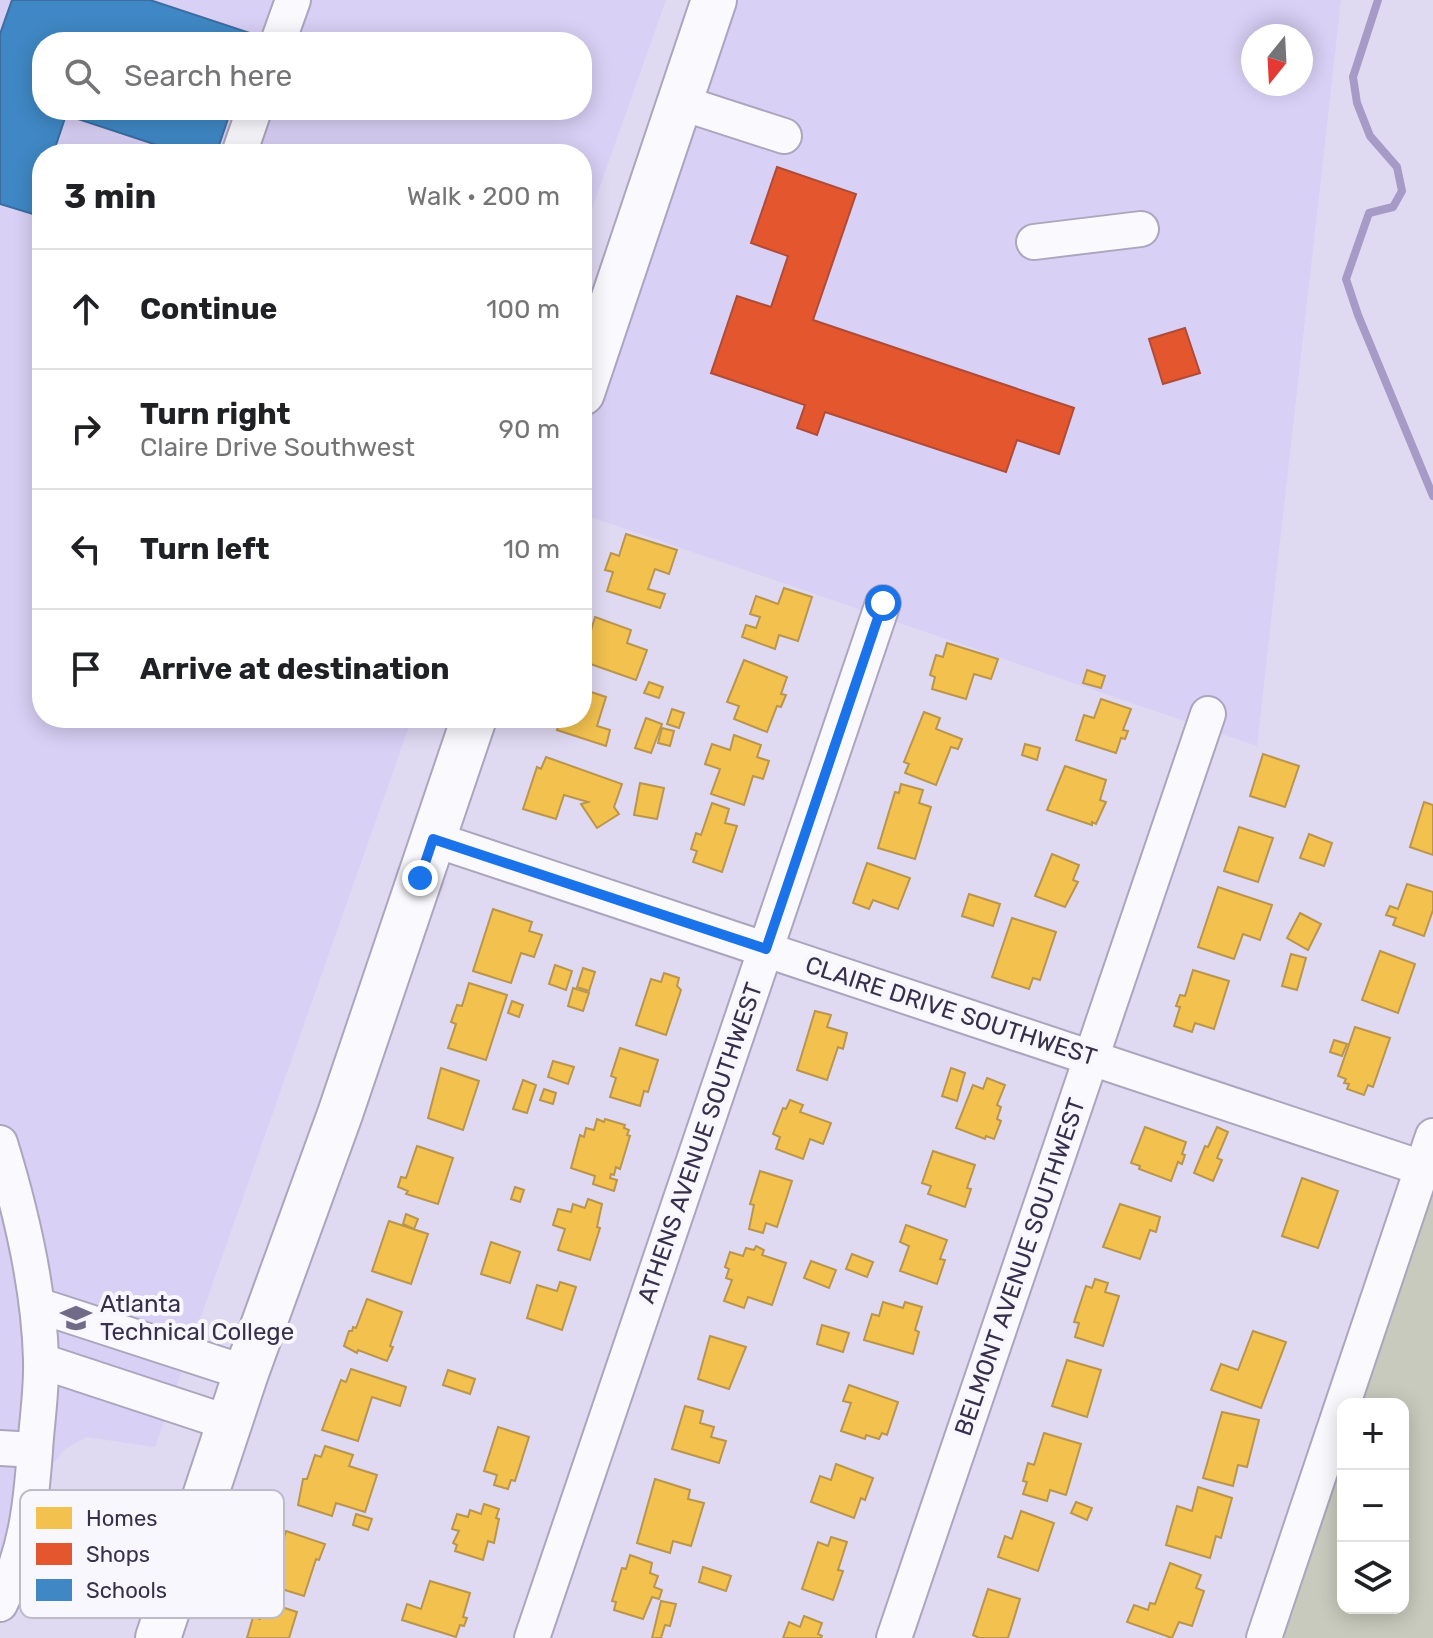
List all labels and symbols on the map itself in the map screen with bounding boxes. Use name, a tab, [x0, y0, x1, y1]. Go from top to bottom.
north arrow	[1241, 24, 1313, 96]
route start	[865, 585, 901, 621]
route end	[402, 860, 438, 896]
street label: CLAIRE DRIVE SOUTHWEST	[802, 951, 1100, 1071]
street label: ATHENS AVENUE SOUTHWEST	[632, 979, 768, 1307]
street label: BELMONT AVENUE SOUTHWEST	[949, 1094, 1091, 1439]
place label: Atlanta Technical College	[100, 1290, 294, 1346]
school or university icon: Atlanta Technical College	[59, 1301, 93, 1335]
legend	[20, 1490, 284, 1618]
text: Homes	[86, 1505, 157, 1532]
text: Shops	[86, 1541, 150, 1568]
text: Schools	[86, 1577, 167, 1604]

